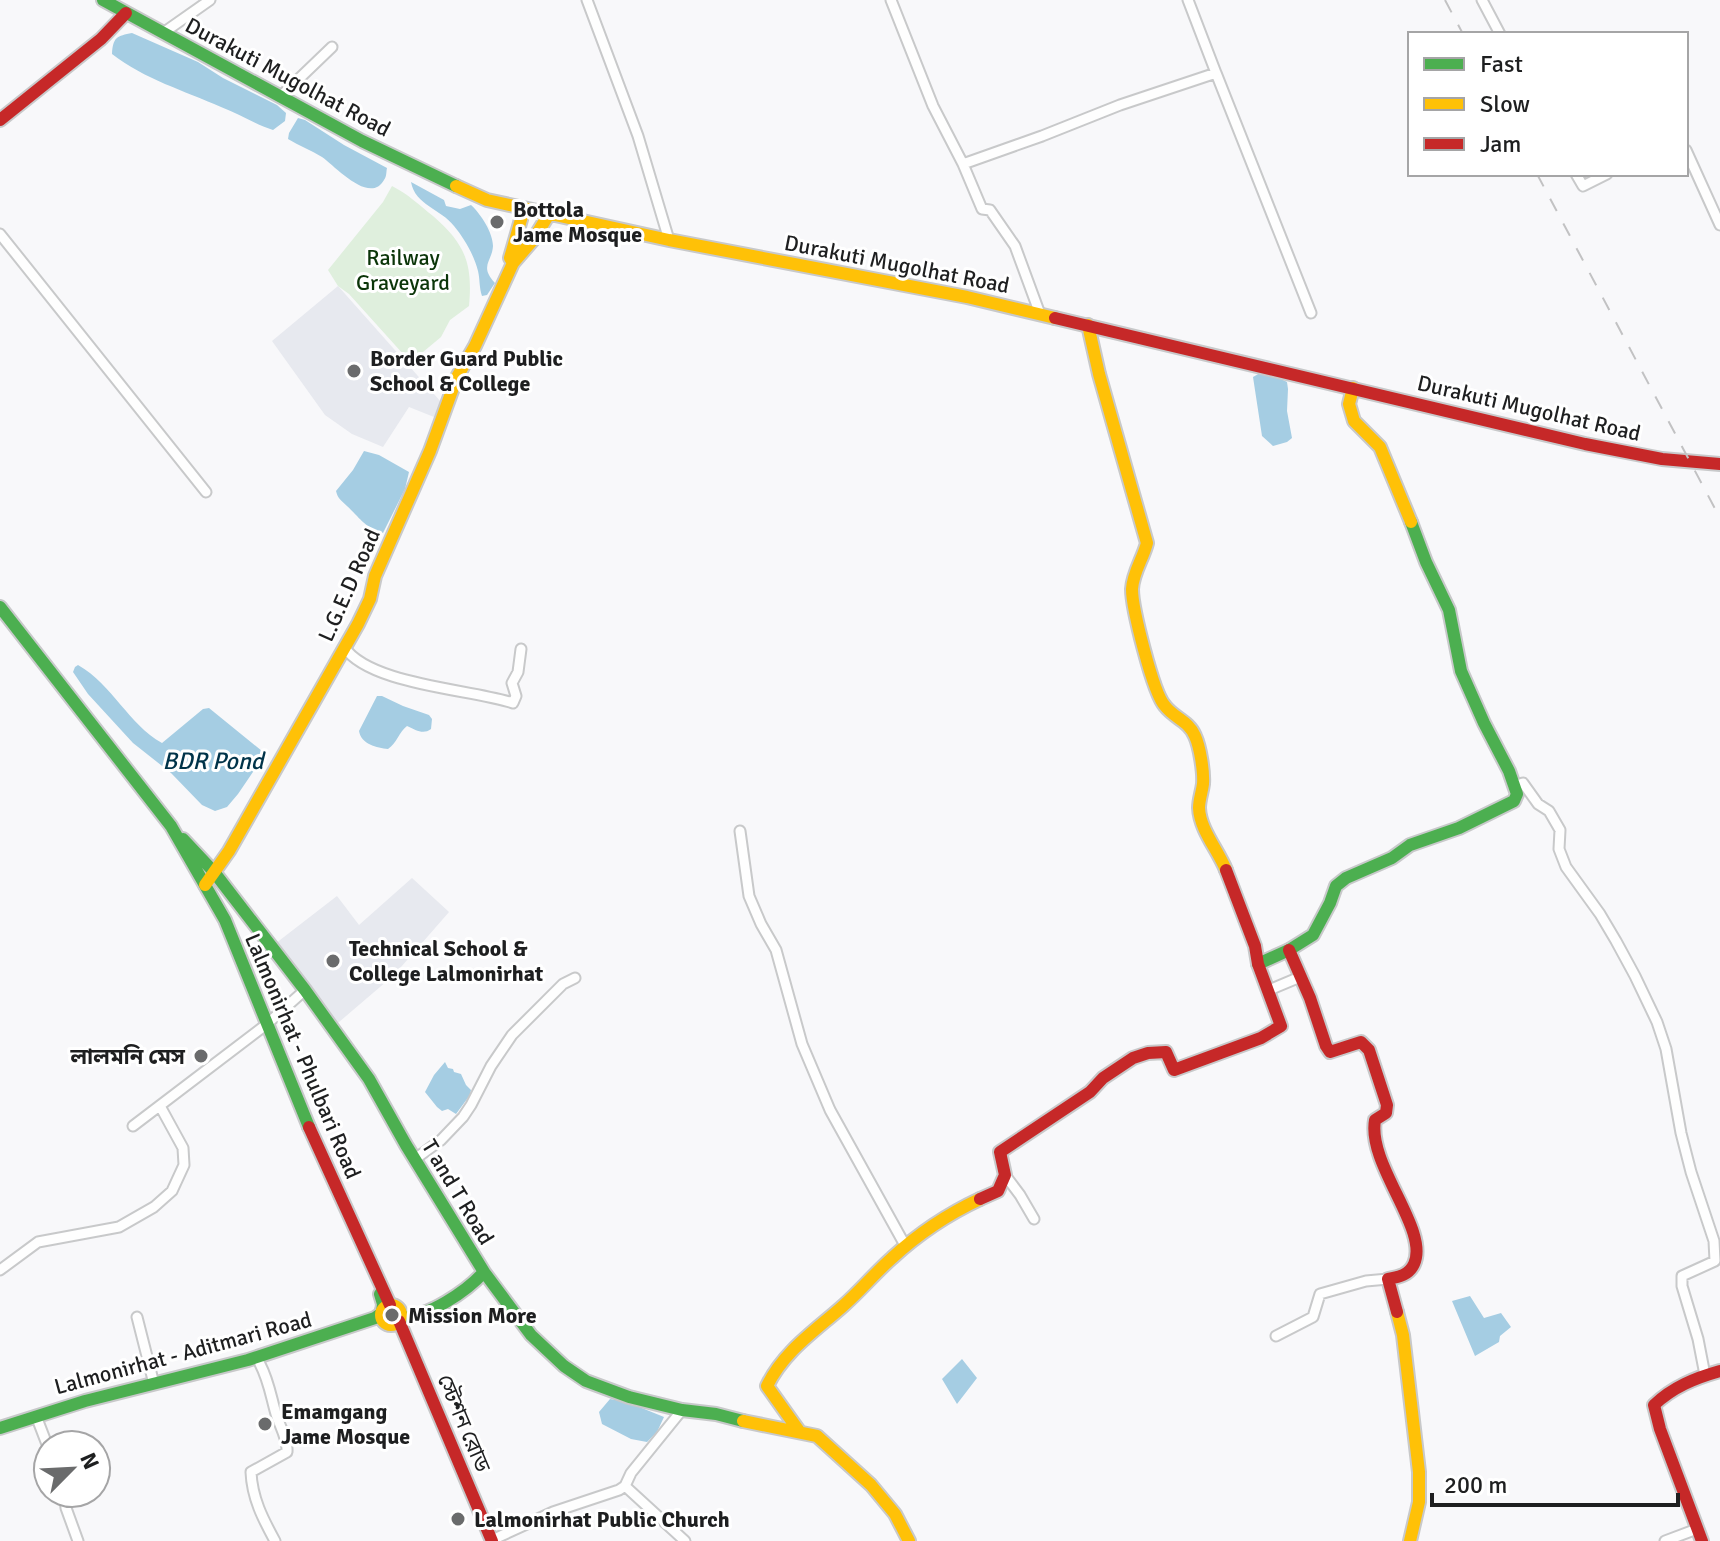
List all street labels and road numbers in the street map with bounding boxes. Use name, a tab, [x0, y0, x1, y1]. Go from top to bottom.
street label: Durakuti Mugolhat Road	[181, 11, 395, 143]
street label: Durakuti Mugolhat Road	[782, 229, 1012, 299]
street label: Durakuti Mugolhat Road	[1415, 369, 1643, 447]
street label: L.G.E.D Road	[312, 524, 386, 646]
street label: Lalmonirhat - Phulbari Road	[239, 929, 367, 1183]
street label: T and T Road	[416, 1134, 500, 1250]
street label: Lalmonirhat - Aditmari Road	[51, 1306, 315, 1400]
street label: স্টেশন রোড	[431, 1370, 497, 1476]

